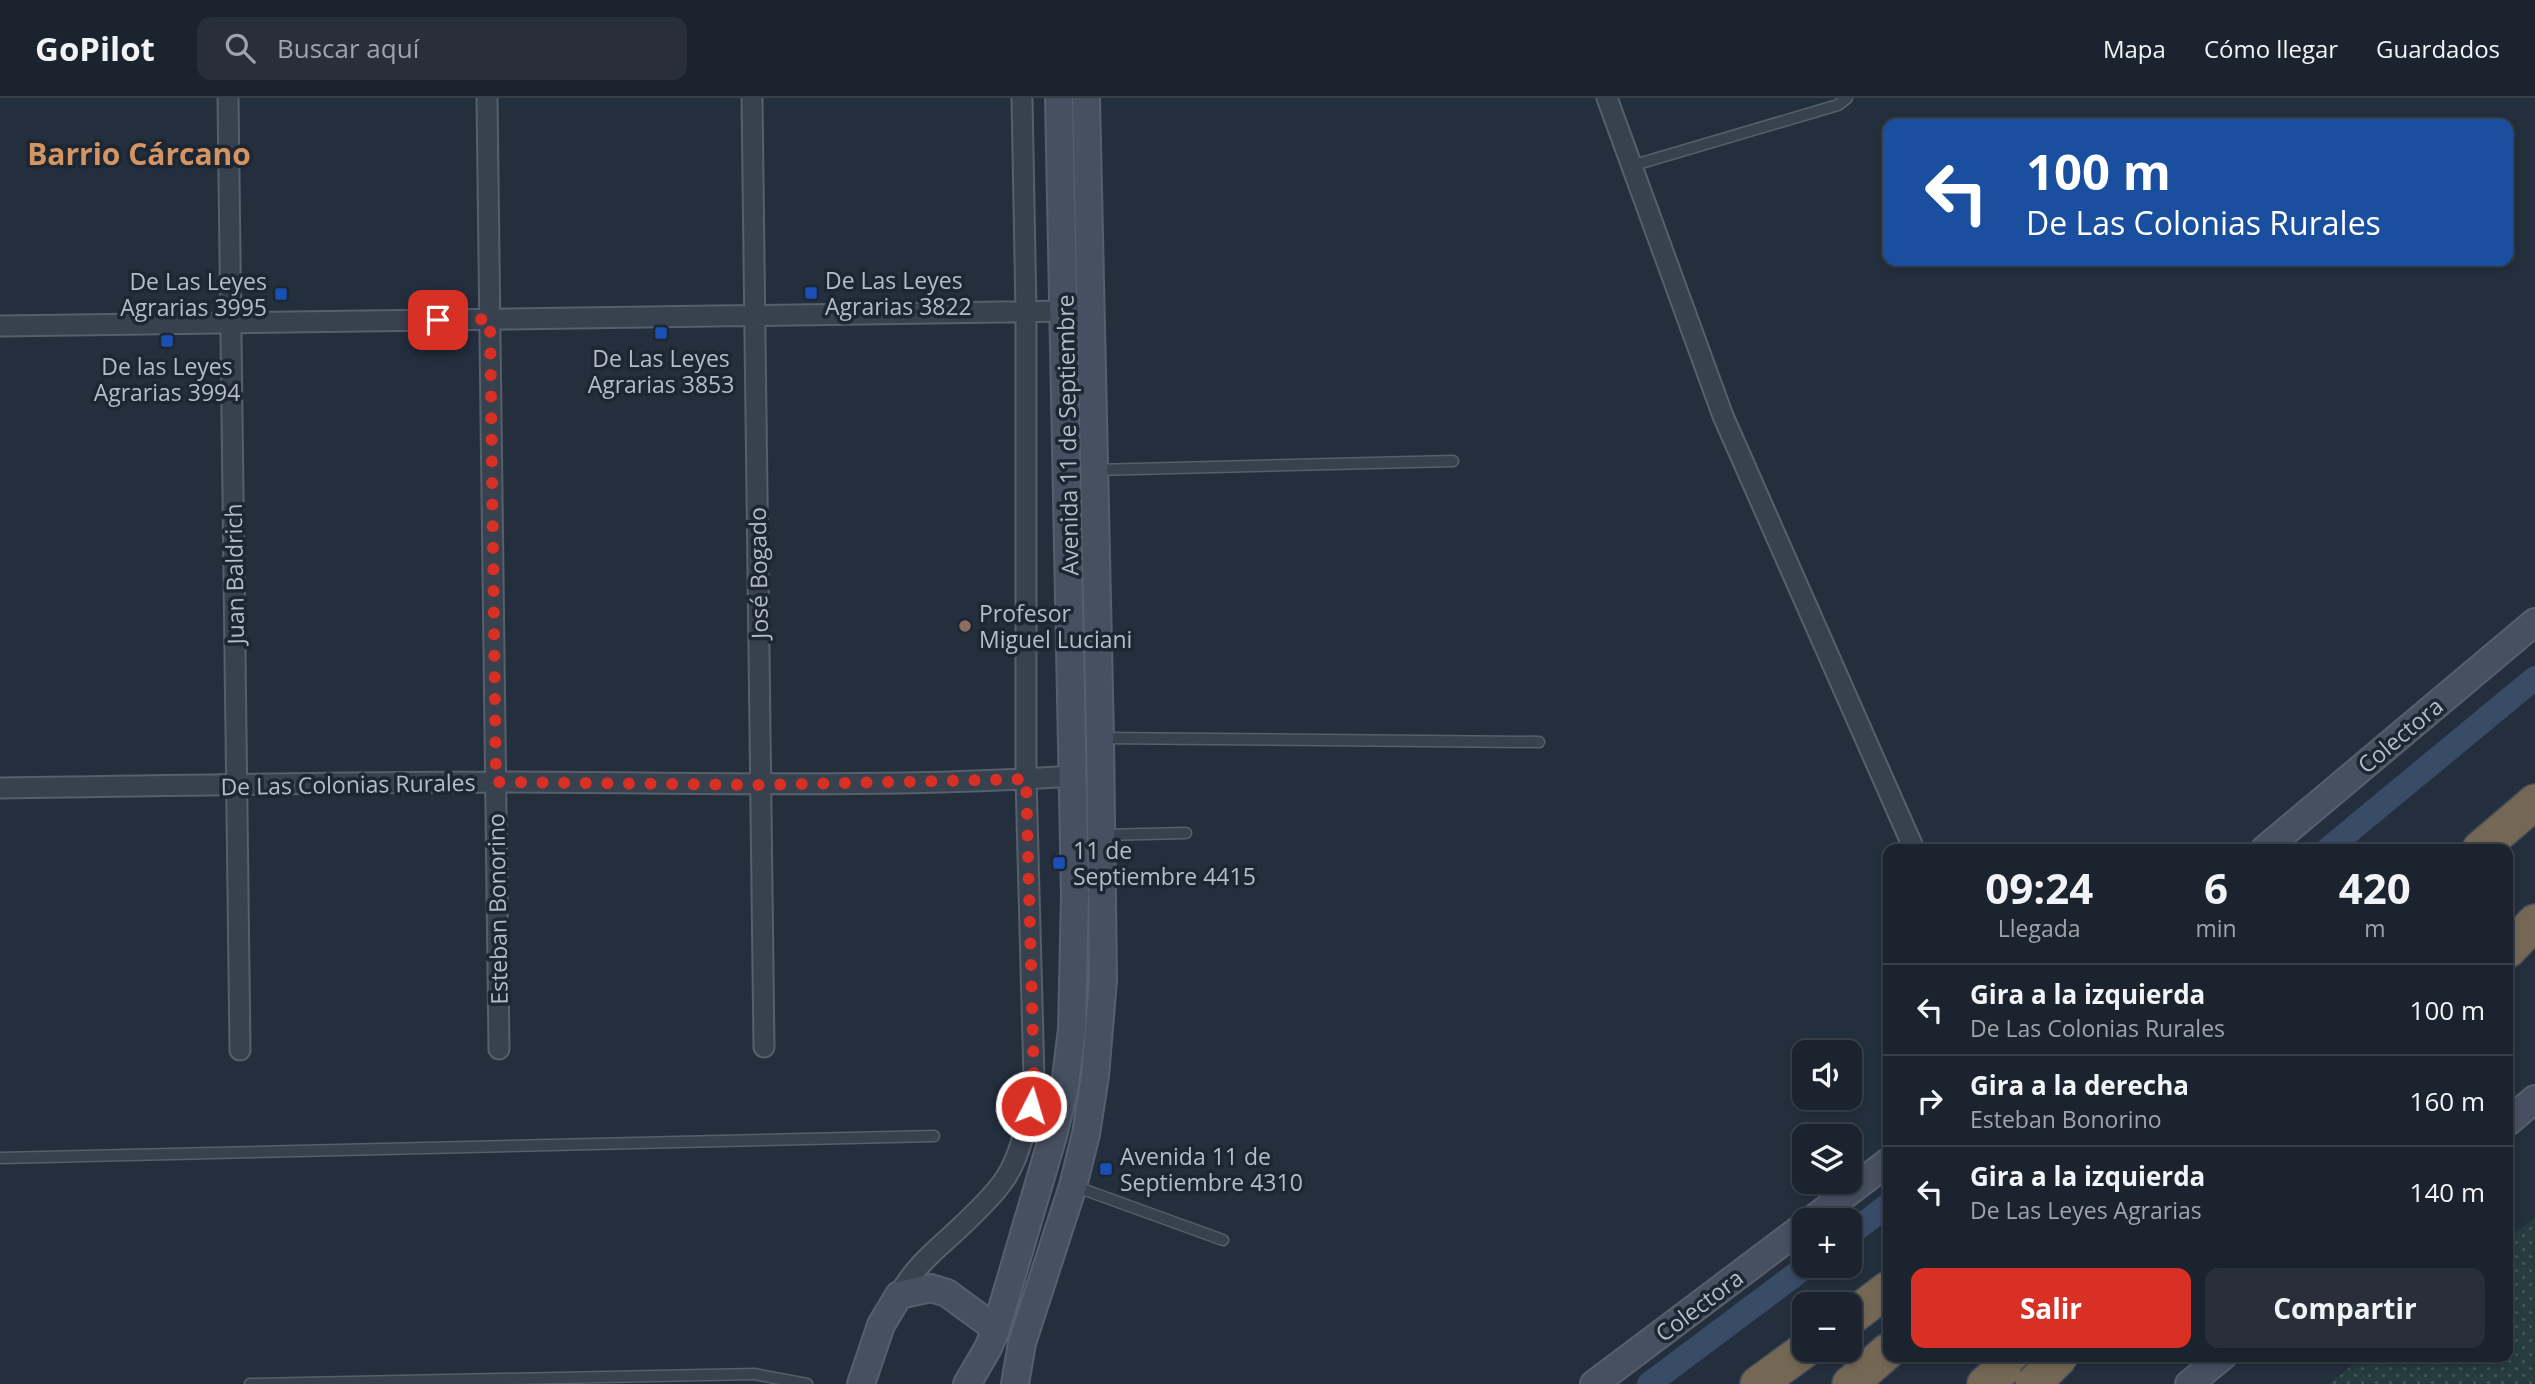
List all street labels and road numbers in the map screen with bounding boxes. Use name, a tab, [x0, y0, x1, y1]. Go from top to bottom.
street label: Avenida 11 de Septiembre	[1049, 294, 1085, 576]
street label: Juan Baldrich	[217, 503, 251, 647]
street label: José Bogado	[741, 507, 775, 641]
street label: Colectora	[2351, 690, 2449, 780]
street label: De Las Colonias Rurales	[220, 766, 476, 802]
street label: Esteban Bonorino	[479, 813, 515, 1005]
street label: Colectora	[1649, 1261, 1749, 1349]

